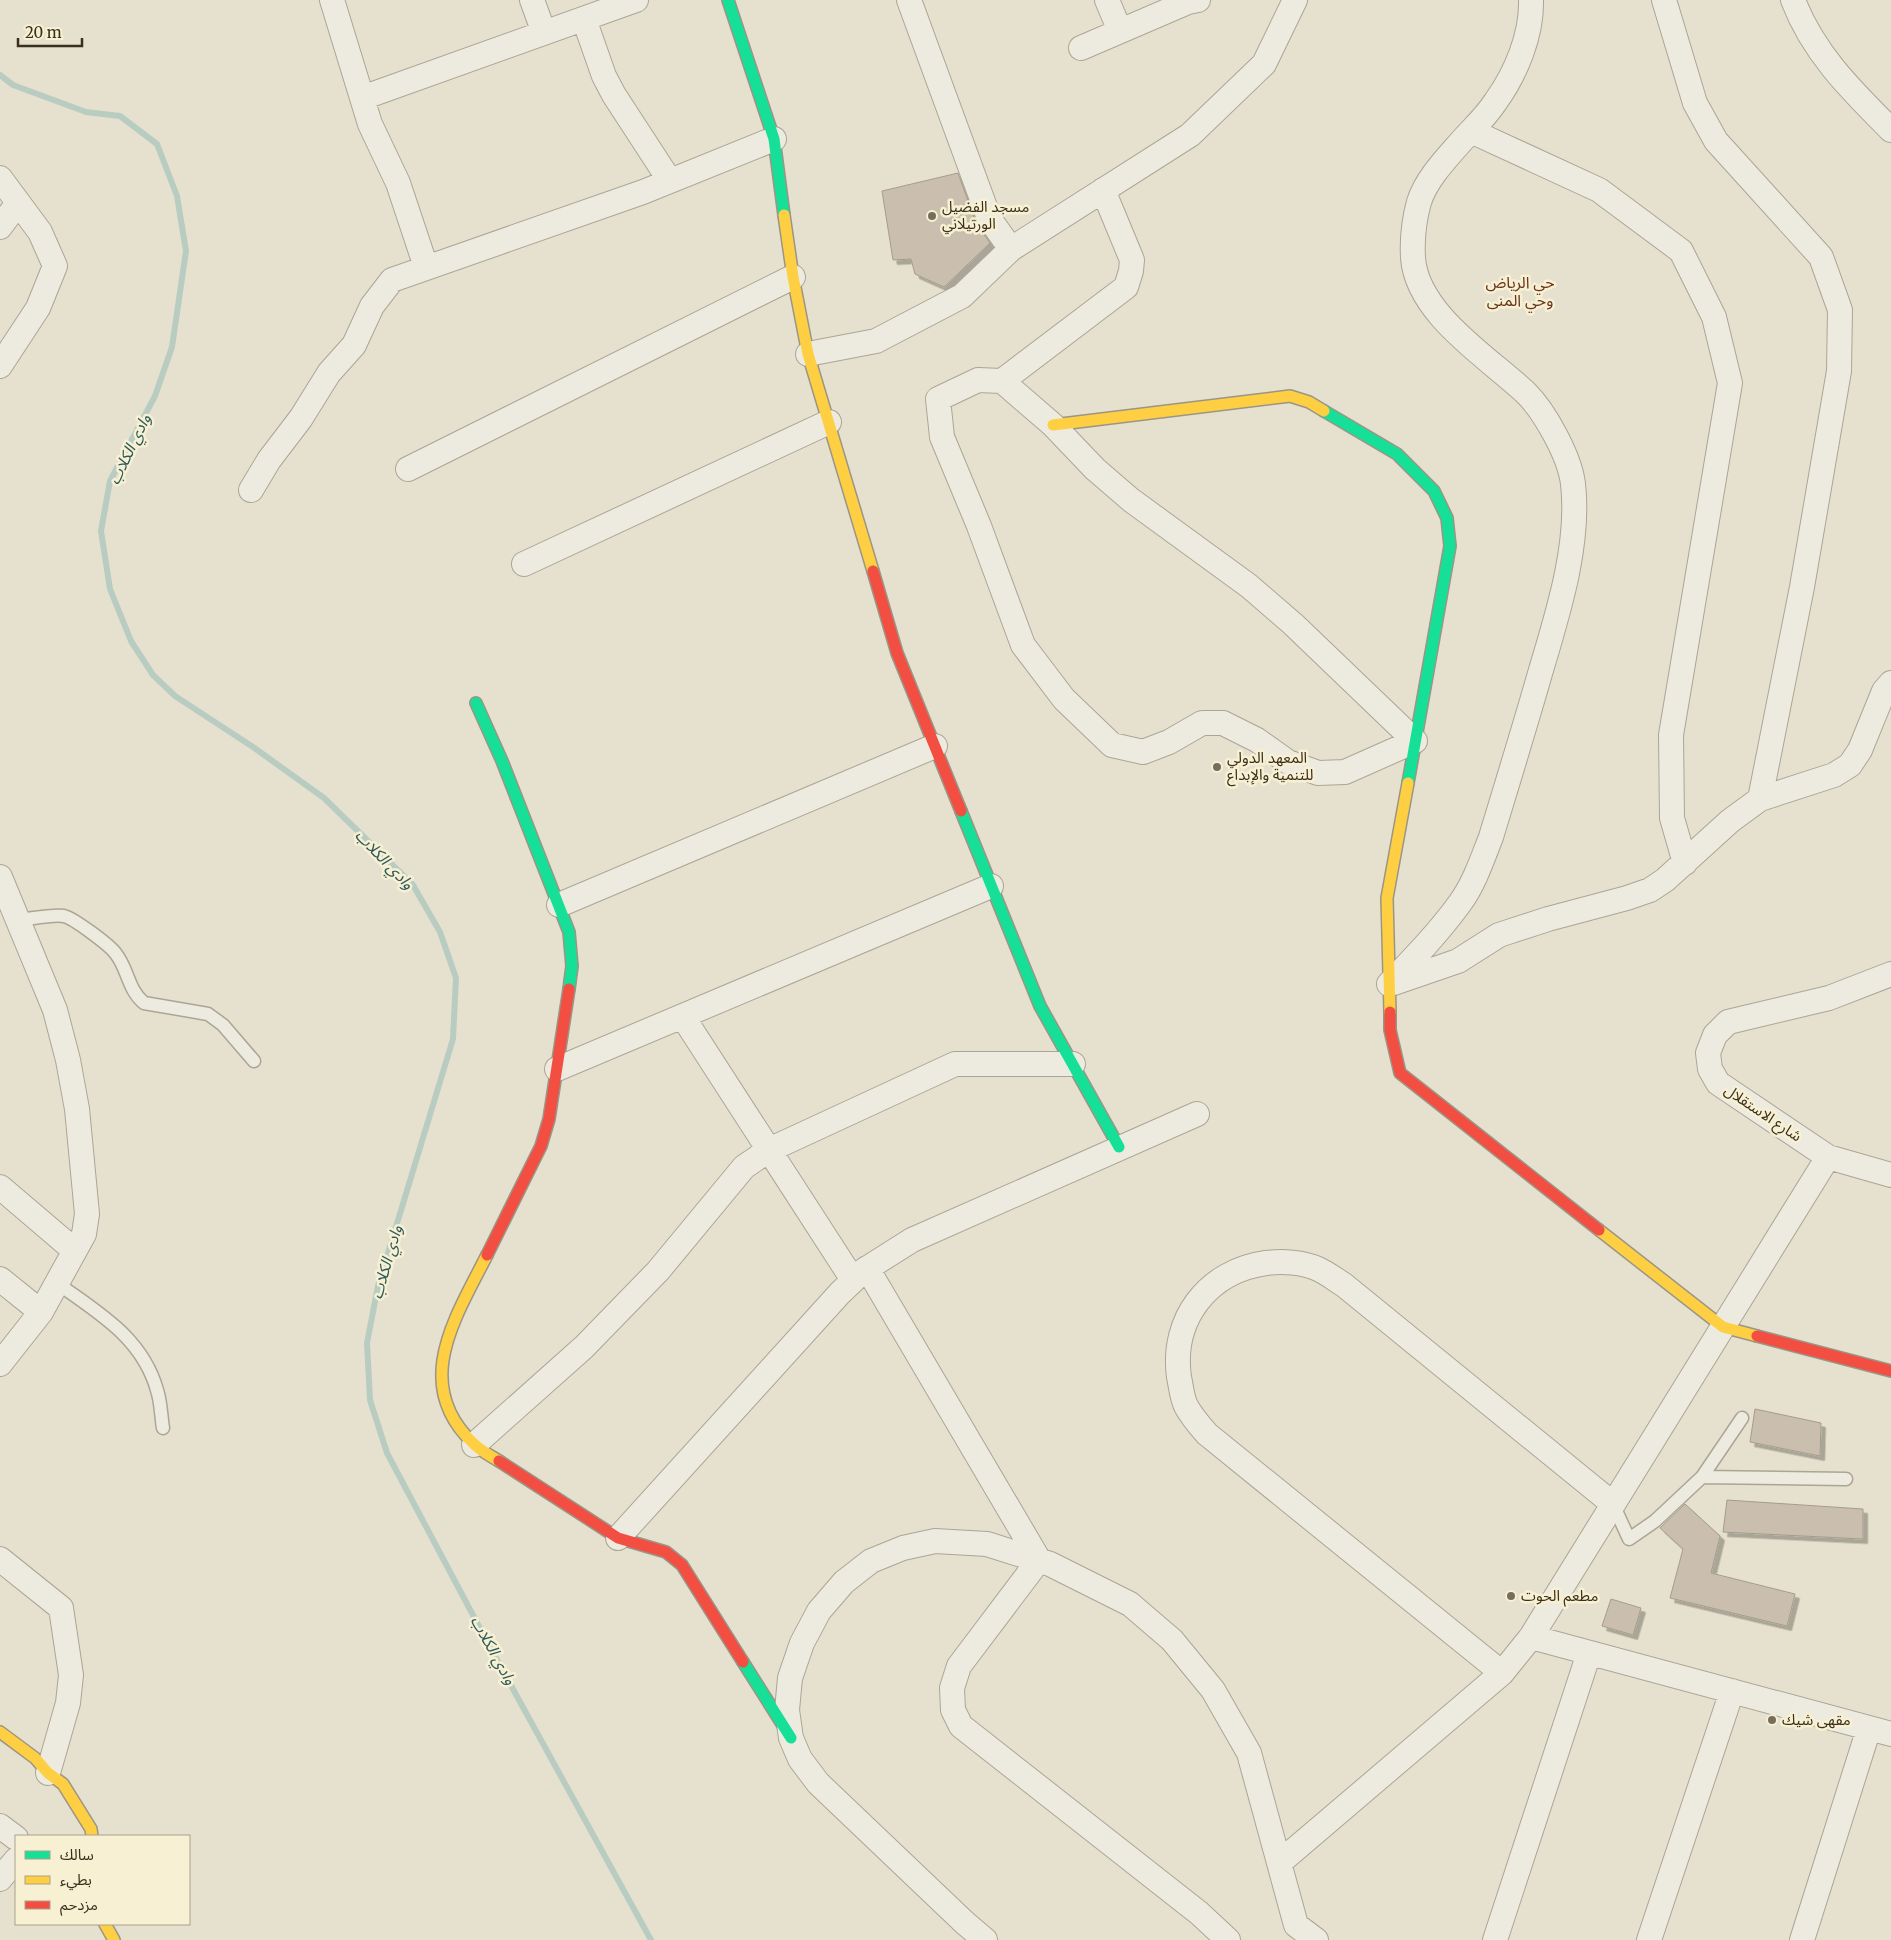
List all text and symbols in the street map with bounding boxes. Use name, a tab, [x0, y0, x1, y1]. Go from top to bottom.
scale bar	[18, 15, 81, 47]
text: 20 m	[25, 23, 62, 42]
place label: مسجد الفضيل الورتيلاني	[942, 197, 1029, 235]
marker: مسجد الفضيل الورتيلاني	[926, 210, 938, 222]
district label: حي الرياض وحي المنى	[1485, 272, 1555, 313]
water label: وادي الكلاب	[103, 411, 158, 489]
place label: المعهد الدولي للتنمية والإبداع	[1227, 748, 1314, 787]
marker: المعهد الدولي للتنمية والإبداع	[1211, 761, 1223, 773]
water label: وادي الكلاب	[349, 825, 419, 896]
street label: شارع الاستقلال	[1719, 1080, 1806, 1148]
water label: وادي الكلاب	[366, 1223, 410, 1302]
place label: مطعم الحوت	[1521, 1586, 1598, 1607]
marker: مطعم الحوت	[1505, 1590, 1517, 1602]
water label: وادي الكلاب	[464, 1612, 521, 1690]
place label: مقهى شيك	[1782, 1710, 1851, 1729]
marker: مقهى شيك	[1766, 1714, 1778, 1726]
legend	[15, 1835, 190, 1925]
text: سالك	[60, 1845, 94, 1864]
text: بطيء	[60, 1870, 92, 1891]
text: مزدحم	[60, 1895, 98, 1916]

